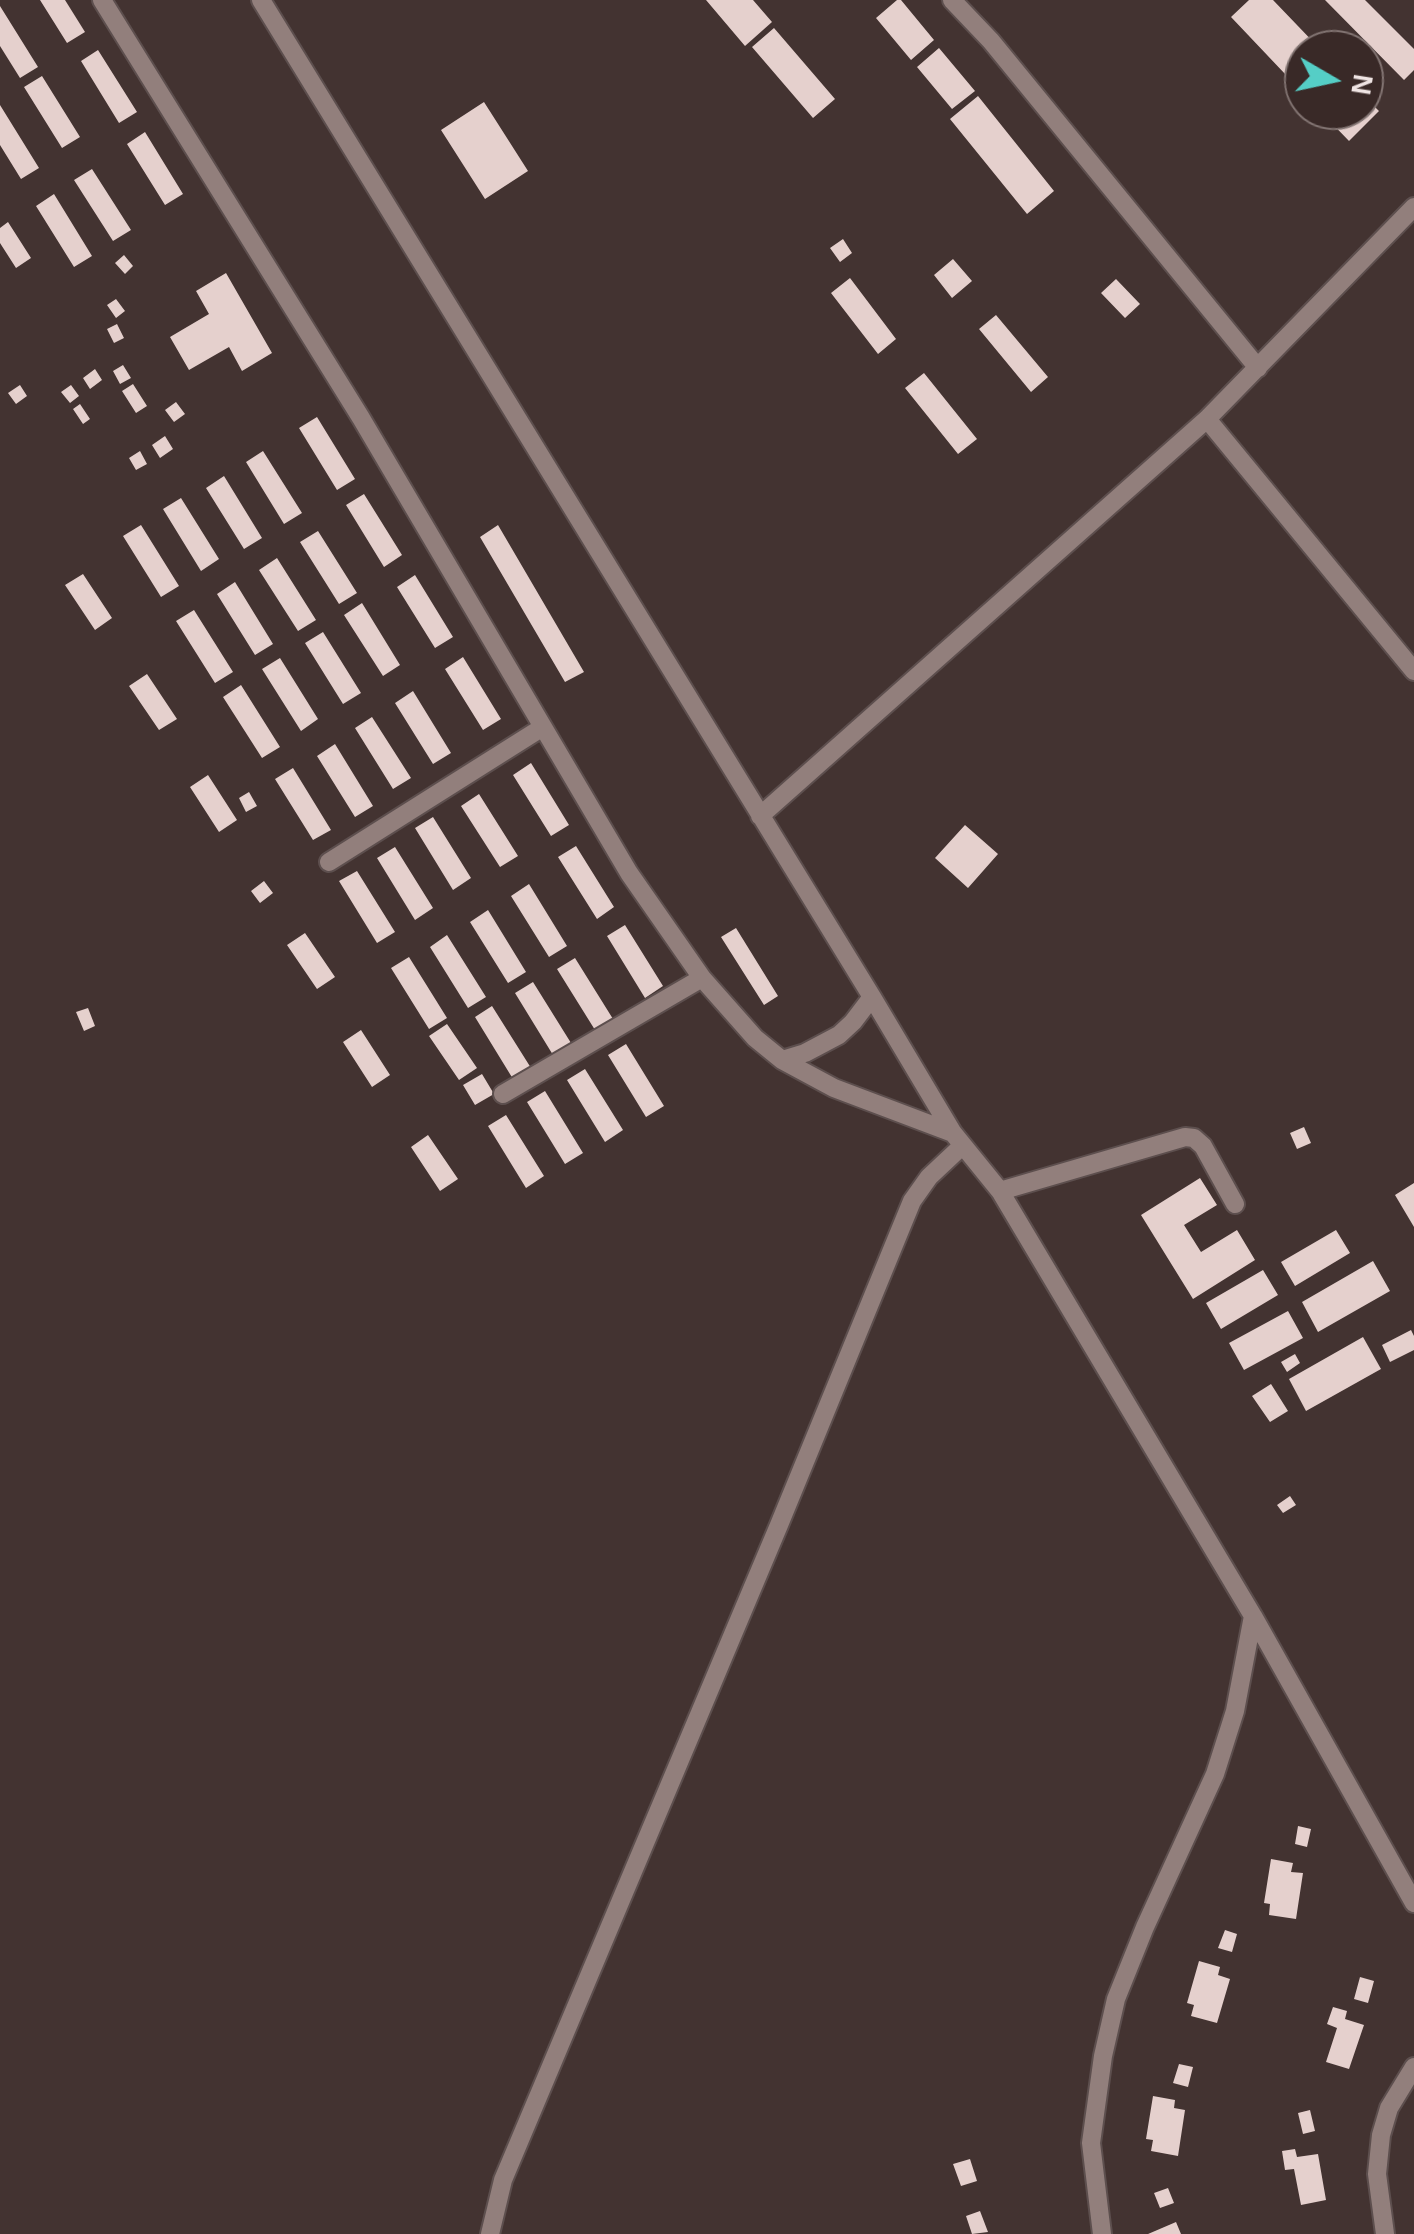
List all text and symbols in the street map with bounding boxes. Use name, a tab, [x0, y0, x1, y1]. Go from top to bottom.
north arrow	[1284, 30, 1384, 130]
text: N	[1345, 72, 1379, 97]

